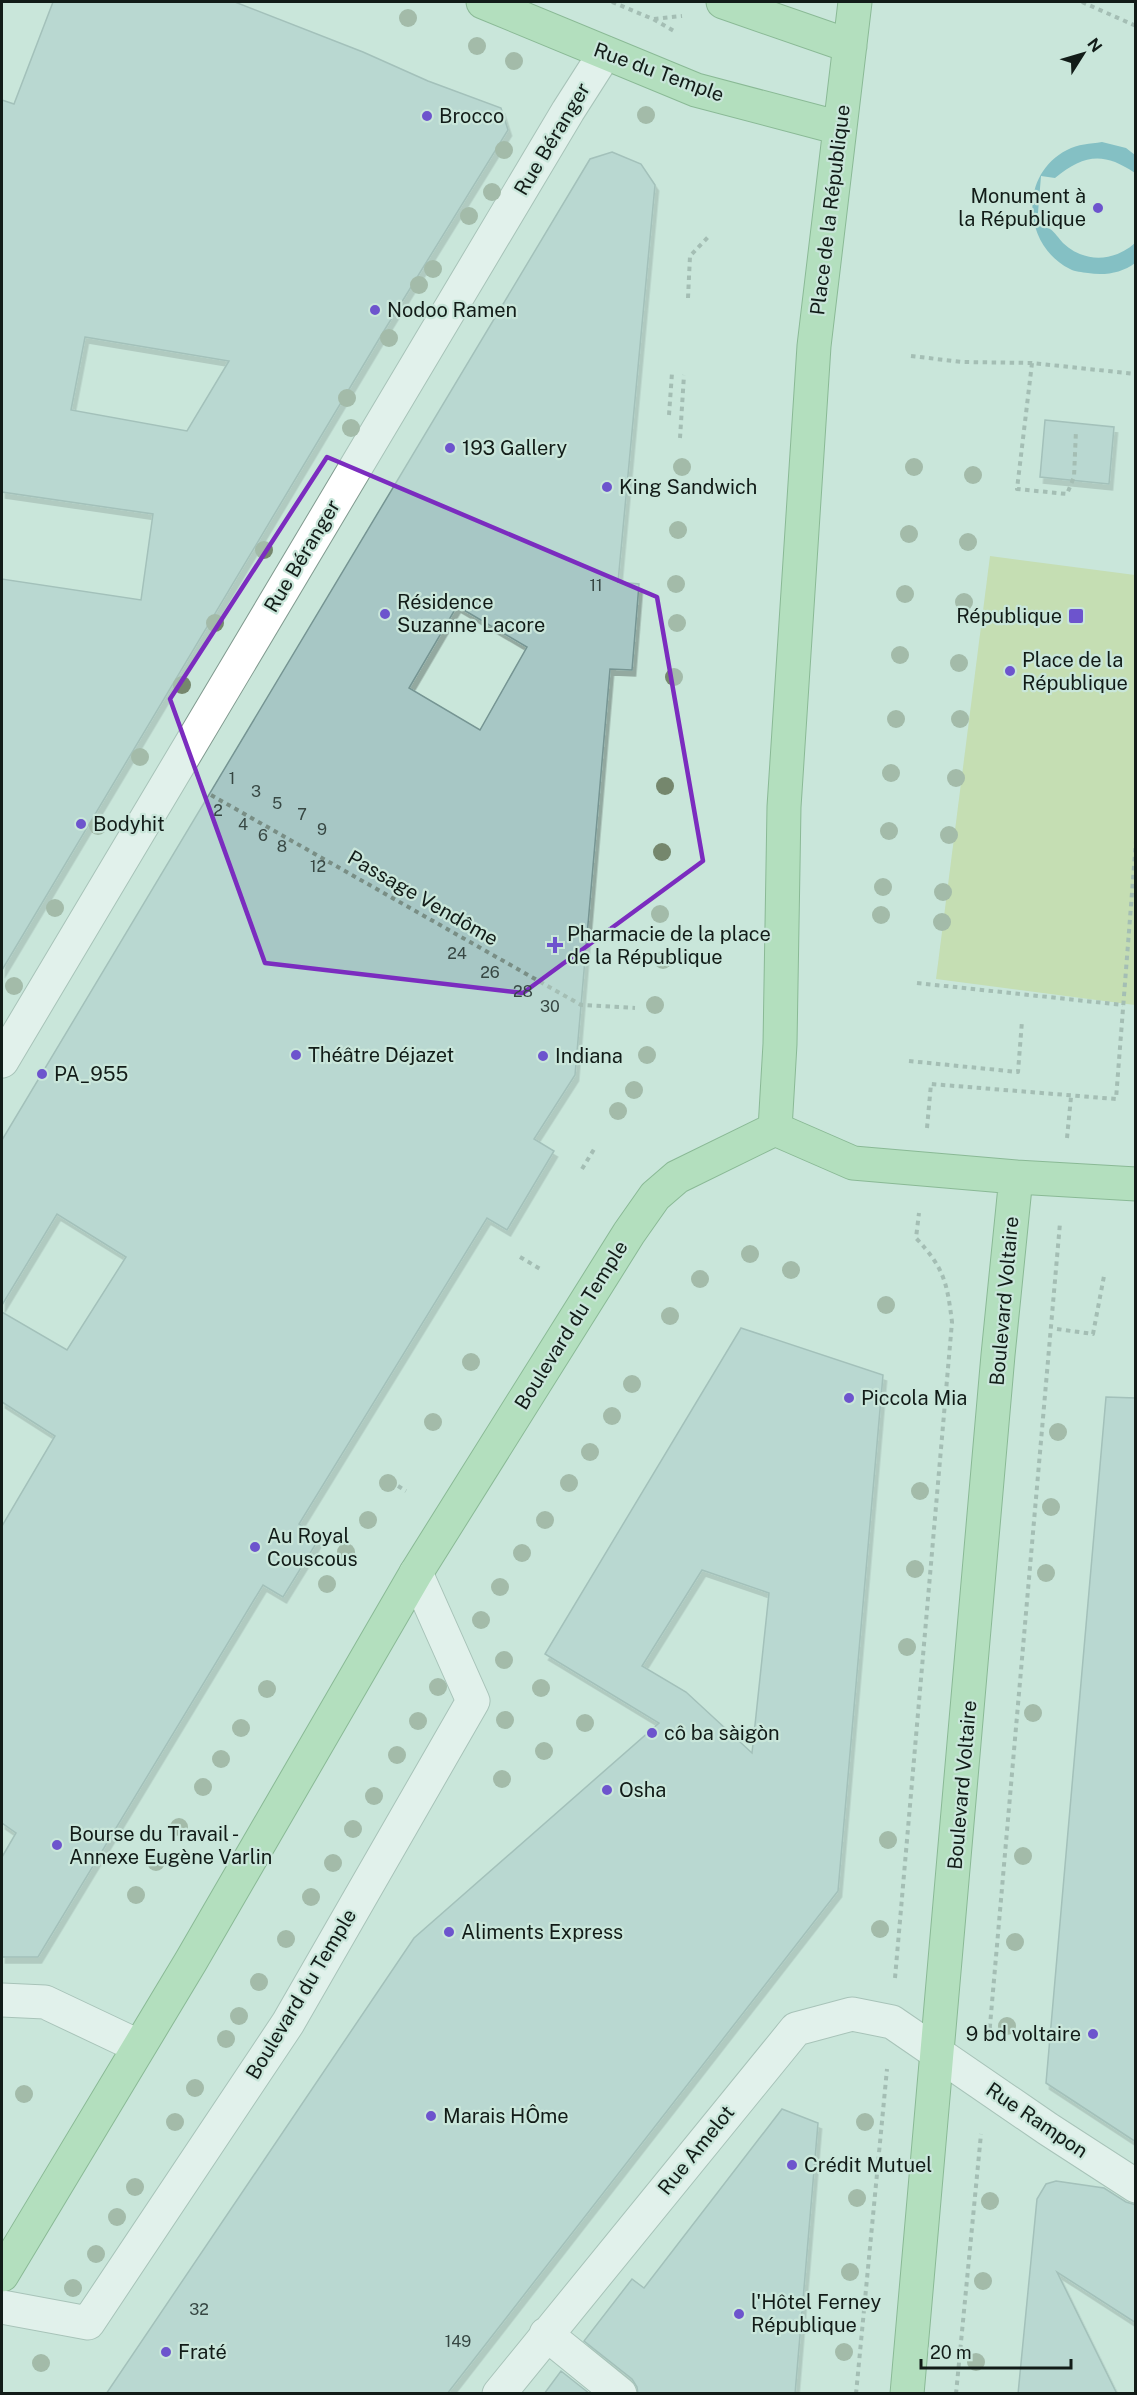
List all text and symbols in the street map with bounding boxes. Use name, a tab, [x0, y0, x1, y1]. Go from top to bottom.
north arrow	[1053, 24, 1113, 84]
text: N	[1083, 35, 1106, 56]
street label: Rue du Temple	[590, 37, 728, 107]
street label: Rue Béranger	[509, 78, 595, 200]
street label: Place de la République	[805, 103, 855, 317]
place label: Brocco	[439, 104, 504, 128]
marker: Brocco	[420, 109, 434, 123]
place label: Monument à la République	[958, 184, 1086, 231]
marker: Monument à la République	[1091, 201, 1105, 215]
place label: Nodoo Ramen	[387, 298, 517, 322]
marker: Nodoo Ramen	[368, 303, 382, 317]
place label: 193 Gallery	[462, 436, 567, 460]
marker: 193 Gallery	[443, 441, 457, 455]
place label: King Sandwich	[619, 475, 757, 499]
marker: King Sandwich	[600, 480, 614, 494]
street label: Rue Béranger	[259, 495, 345, 617]
house number: 11	[589, 576, 603, 595]
place label: Résidence Suzanne Lacore	[397, 590, 545, 637]
place label: République	[956, 604, 1062, 628]
marker: Résidence Suzanne Lacore	[378, 607, 392, 621]
marker: République	[1067, 607, 1085, 625]
place label: Place de la République	[1022, 648, 1128, 695]
marker: Place de la République	[1003, 664, 1017, 678]
house number: 1	[229, 769, 235, 788]
house number: 3	[251, 782, 261, 801]
house number: 5	[272, 794, 282, 813]
house number: 2	[213, 801, 223, 820]
house number: 7	[297, 805, 307, 824]
place label: Bodyhit	[93, 812, 165, 836]
house number: 4	[238, 815, 248, 834]
marker: Bodyhit	[74, 817, 88, 831]
house number: 9	[317, 820, 327, 839]
house number: 6	[258, 826, 268, 845]
house number: 8	[277, 837, 287, 856]
street label: Passage Vendôme	[343, 845, 503, 951]
house number: 12	[310, 857, 326, 876]
place label: Pharmacie de la place de la République	[567, 922, 771, 969]
marker: Pharmacie de la place de la République	[548, 938, 562, 952]
house number: 24	[447, 944, 467, 963]
house number: 26	[480, 963, 500, 982]
house number: 28	[513, 982, 533, 1001]
house number: 30	[540, 997, 560, 1016]
place label: Théâtre Déjazet	[308, 1043, 454, 1067]
place label: Indiana	[555, 1044, 623, 1068]
marker: Théâtre Déjazet	[289, 1048, 303, 1062]
marker: Indiana	[536, 1049, 550, 1063]
place label: PA_955	[54, 1062, 128, 1086]
marker: PA_955	[35, 1067, 49, 1081]
street label: Boulevard Voltaire	[985, 1215, 1023, 1387]
street label: Boulevard du Temple	[509, 1236, 633, 1414]
place label: Piccola Mia	[861, 1386, 967, 1410]
marker: Piccola Mia	[842, 1391, 856, 1405]
place label: Au Royal Couscous	[267, 1524, 358, 1571]
marker: Au Royal Couscous	[248, 1540, 262, 1554]
street label: Boulevard Voltaire	[943, 1699, 981, 1871]
place label: cô ba sàigòn	[664, 1721, 780, 1745]
marker: cô ba sàigòn	[645, 1726, 659, 1740]
place label: Osha	[619, 1778, 666, 1802]
marker: Osha	[600, 1783, 614, 1797]
place label: Bourse du Travail - Annexe Eugène Varlin	[69, 1822, 272, 1869]
marker: Bourse du Travail - Annexe Eugène Varlin	[50, 1838, 64, 1852]
street label: Boulevard du Temple	[241, 1904, 361, 2084]
place label: Aliments Express	[461, 1920, 623, 1944]
marker: Aliments Express	[442, 1925, 456, 1939]
place label: 9 bd voltaire	[966, 2022, 1081, 2046]
marker: 9 bd voltaire	[1086, 2027, 1100, 2041]
street label: Rue Rampon	[982, 2077, 1092, 2163]
street label: Rue Amelot	[653, 2100, 739, 2200]
place label: Marais HÔme	[443, 2104, 569, 2128]
marker: Marais HÔme	[424, 2109, 438, 2123]
place label: Crédit Mutuel	[804, 2153, 932, 2177]
marker: Crédit Mutuel	[785, 2158, 799, 2172]
place label: l'Hôtel Ferney République	[751, 2290, 881, 2337]
house number: 32	[189, 2300, 209, 2319]
marker: l'Hôtel Ferney République	[732, 2307, 746, 2321]
house number: 149	[445, 2332, 471, 2351]
scale bar	[921, 2332, 1071, 2370]
place label: Fraté	[178, 2340, 227, 2364]
text: 20 m	[930, 2342, 972, 2363]
marker: Fraté	[159, 2345, 173, 2359]

